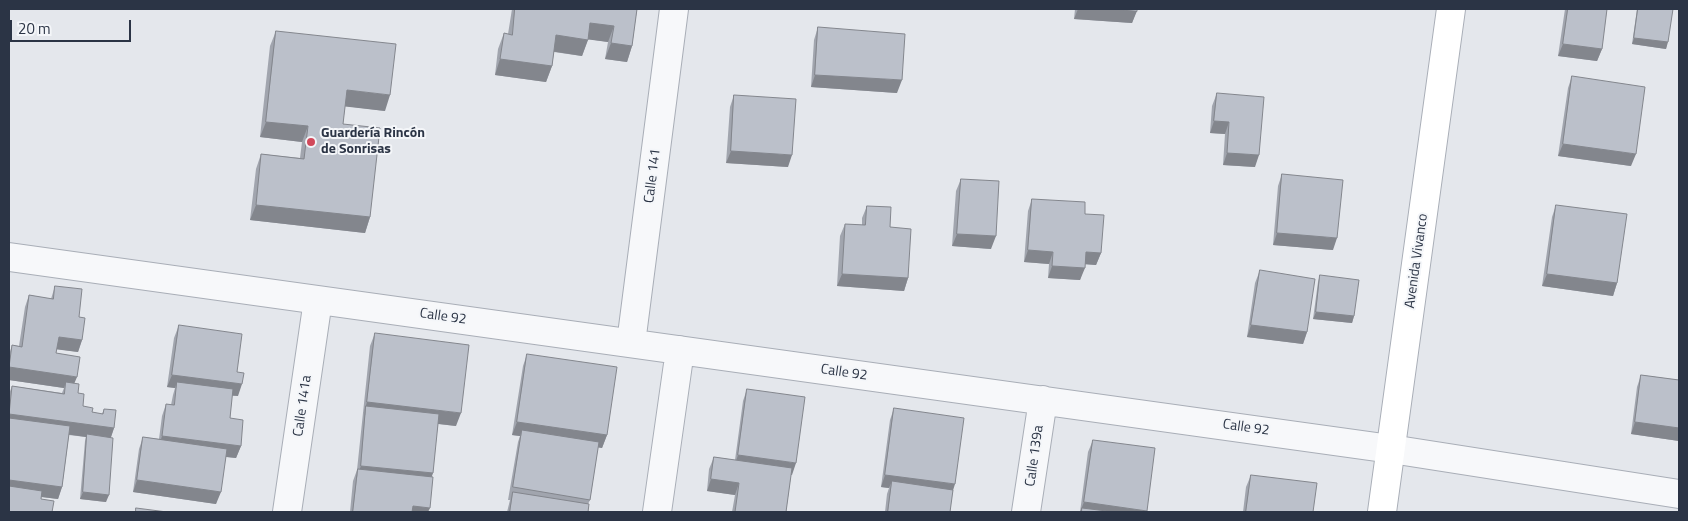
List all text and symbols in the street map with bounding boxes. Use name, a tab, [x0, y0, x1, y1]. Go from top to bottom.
scale bar	[12, 10, 134, 42]
text: 20 m	[18, 17, 51, 40]
place label: Guardería Rincón de Sonrisas	[321, 126, 425, 158]
marker: Guardería Rincón de Sonrisas	[305, 136, 317, 148]
street label: Calle 141	[641, 148, 665, 204]
street label: Avenida Vivanco	[1402, 212, 1432, 310]
street label: Calle 92	[419, 305, 467, 329]
street label: Calle 92	[820, 361, 868, 385]
street label: Calle 141a	[290, 374, 316, 438]
street label: Calle 92	[1222, 416, 1270, 440]
street label: Calle 139a	[1022, 424, 1048, 488]

